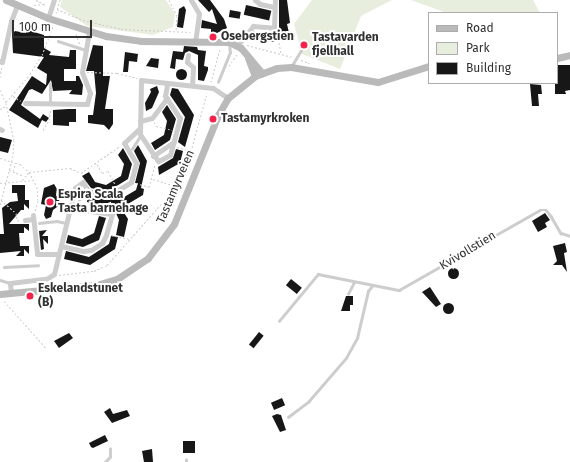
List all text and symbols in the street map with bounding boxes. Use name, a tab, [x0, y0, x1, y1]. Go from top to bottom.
scale bar	[14, 12, 94, 38]
legend	[428, 12, 558, 84]
text: 100 m	[19, 20, 51, 34]
text: Road	[466, 21, 494, 35]
place label: Osebergstien	[221, 30, 294, 44]
place label: Tastavarden fjellhall	[312, 31, 379, 59]
marker: Osebergstien	[208, 32, 218, 42]
marker: Tastavarden fjellhall	[299, 40, 309, 50]
text: Park	[466, 41, 490, 55]
text: Building	[466, 61, 511, 75]
place label: Tastamyrkroken	[221, 112, 309, 126]
marker: Tastamyrkroken	[208, 114, 218, 124]
street label: Tastamyrveien	[154, 148, 198, 226]
place label: Espira Scala Tasta barnehage	[58, 188, 148, 216]
marker: Espira Scala Tasta barnehage	[45, 197, 55, 207]
street label: Kvivollstien	[437, 229, 499, 273]
place label: Eskelandstunet (B)	[38, 282, 123, 310]
marker: Eskelandstunet (B)	[25, 291, 35, 301]

